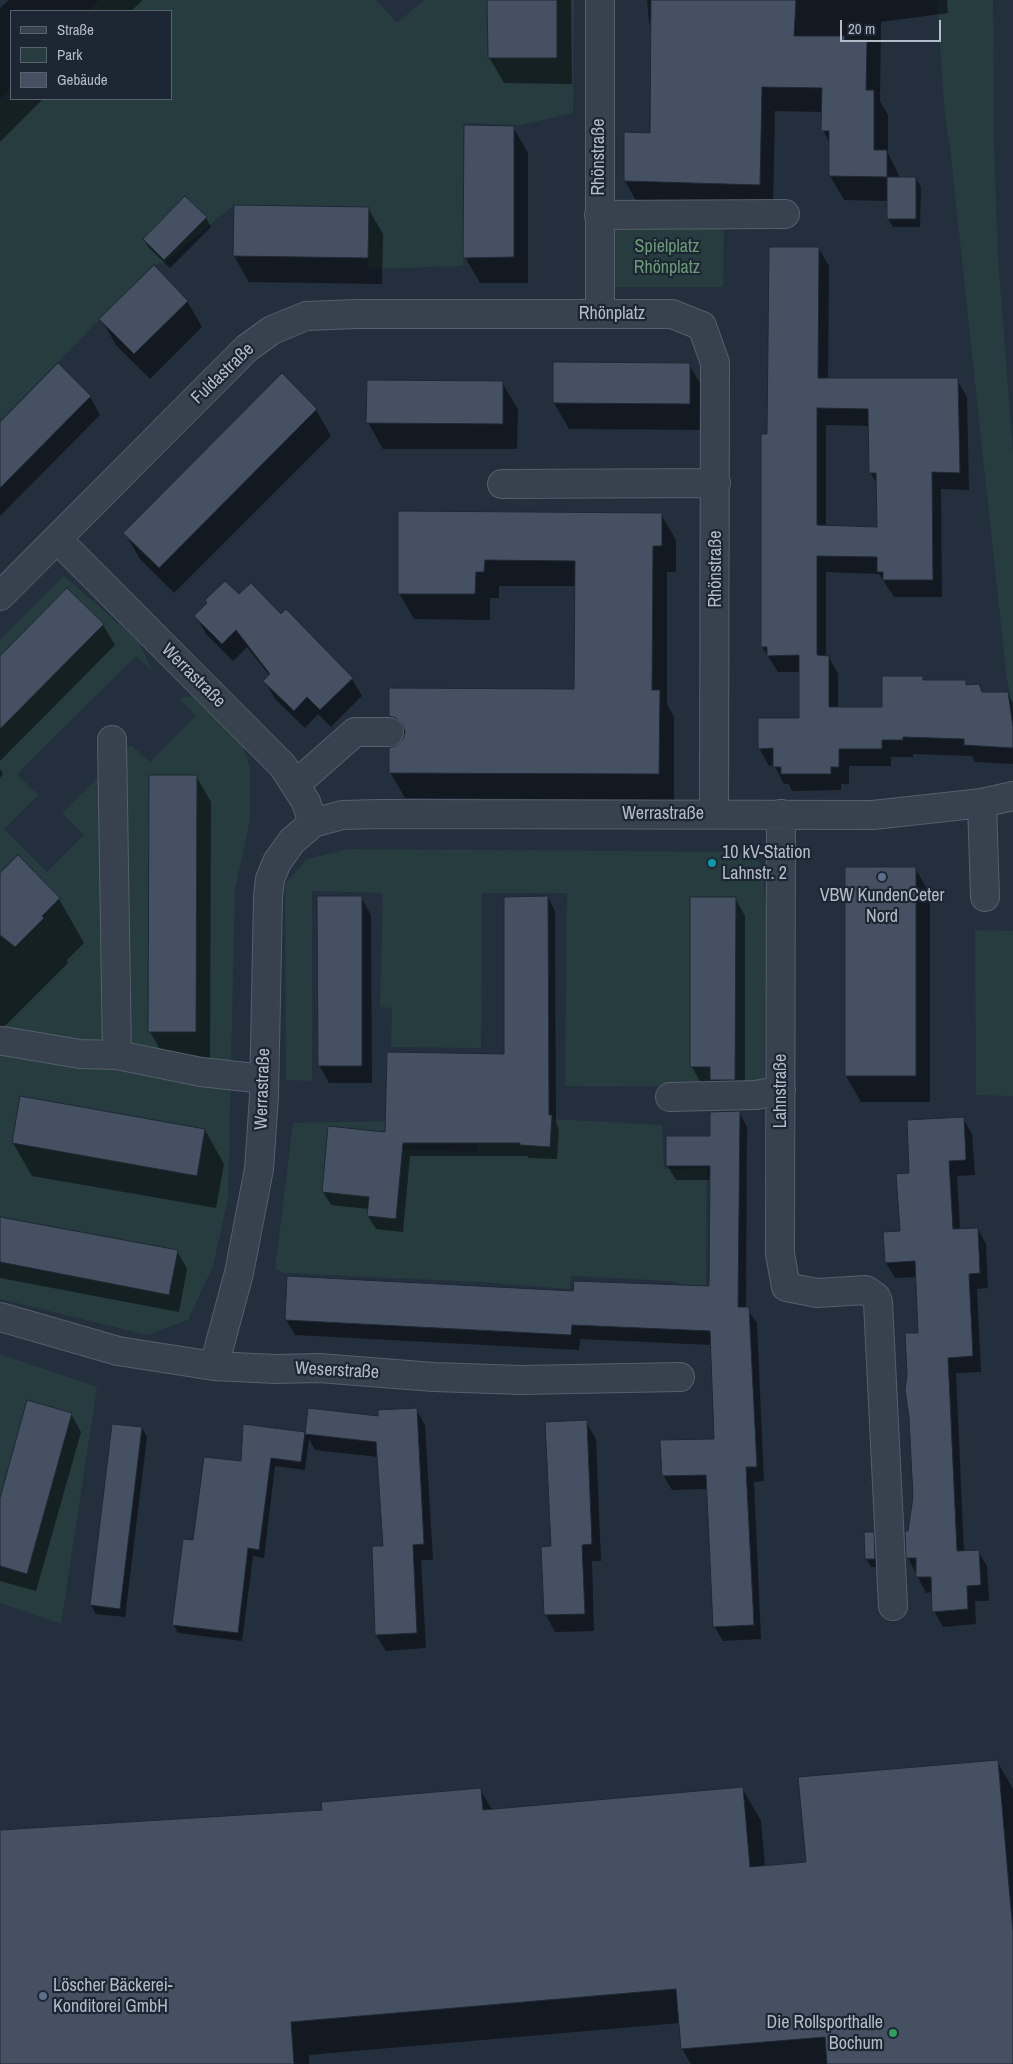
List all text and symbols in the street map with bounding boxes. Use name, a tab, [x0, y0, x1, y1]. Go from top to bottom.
legend	[10, 10, 172, 100]
scale bar	[843, 10, 944, 42]
text: 20 m	[848, 18, 875, 39]
text: Straße	[57, 19, 94, 40]
text: Park	[57, 44, 82, 65]
text: Gebäude	[57, 69, 108, 90]
street label: Rhönstraße	[588, 118, 610, 196]
park label: Spielplatz Rhönplatz	[634, 236, 700, 278]
street label: Rhönplatz	[579, 303, 645, 325]
street label: Fuldastraße	[187, 339, 259, 409]
street label: Rhönstraße	[705, 530, 727, 608]
street label: Werrastraße	[156, 639, 230, 713]
street label: Werrastraße	[622, 803, 704, 825]
place label: 10 kV-Station Lahnstr. 2	[722, 842, 811, 884]
marker: 10 kV-Station Lahnstr. 2	[706, 857, 718, 869]
marker: VBW KundenCeter Nord	[876, 871, 888, 883]
place label: VBW KundenCeter Nord	[820, 885, 944, 928]
street label: Werrastraße	[251, 1048, 275, 1130]
street label: Lahnstraße	[770, 1054, 792, 1128]
street label: Weserstraße	[294, 1358, 380, 1384]
place label: Löscher Bäckerei- Konditorei GmbH	[53, 1975, 173, 2018]
marker: Löscher Bäckerei- Konditorei GmbH	[37, 1990, 49, 2002]
place label: Die Rollsporthalle Bochum	[767, 2012, 883, 2054]
marker: Die Rollsporthalle Bochum	[887, 2027, 899, 2039]

